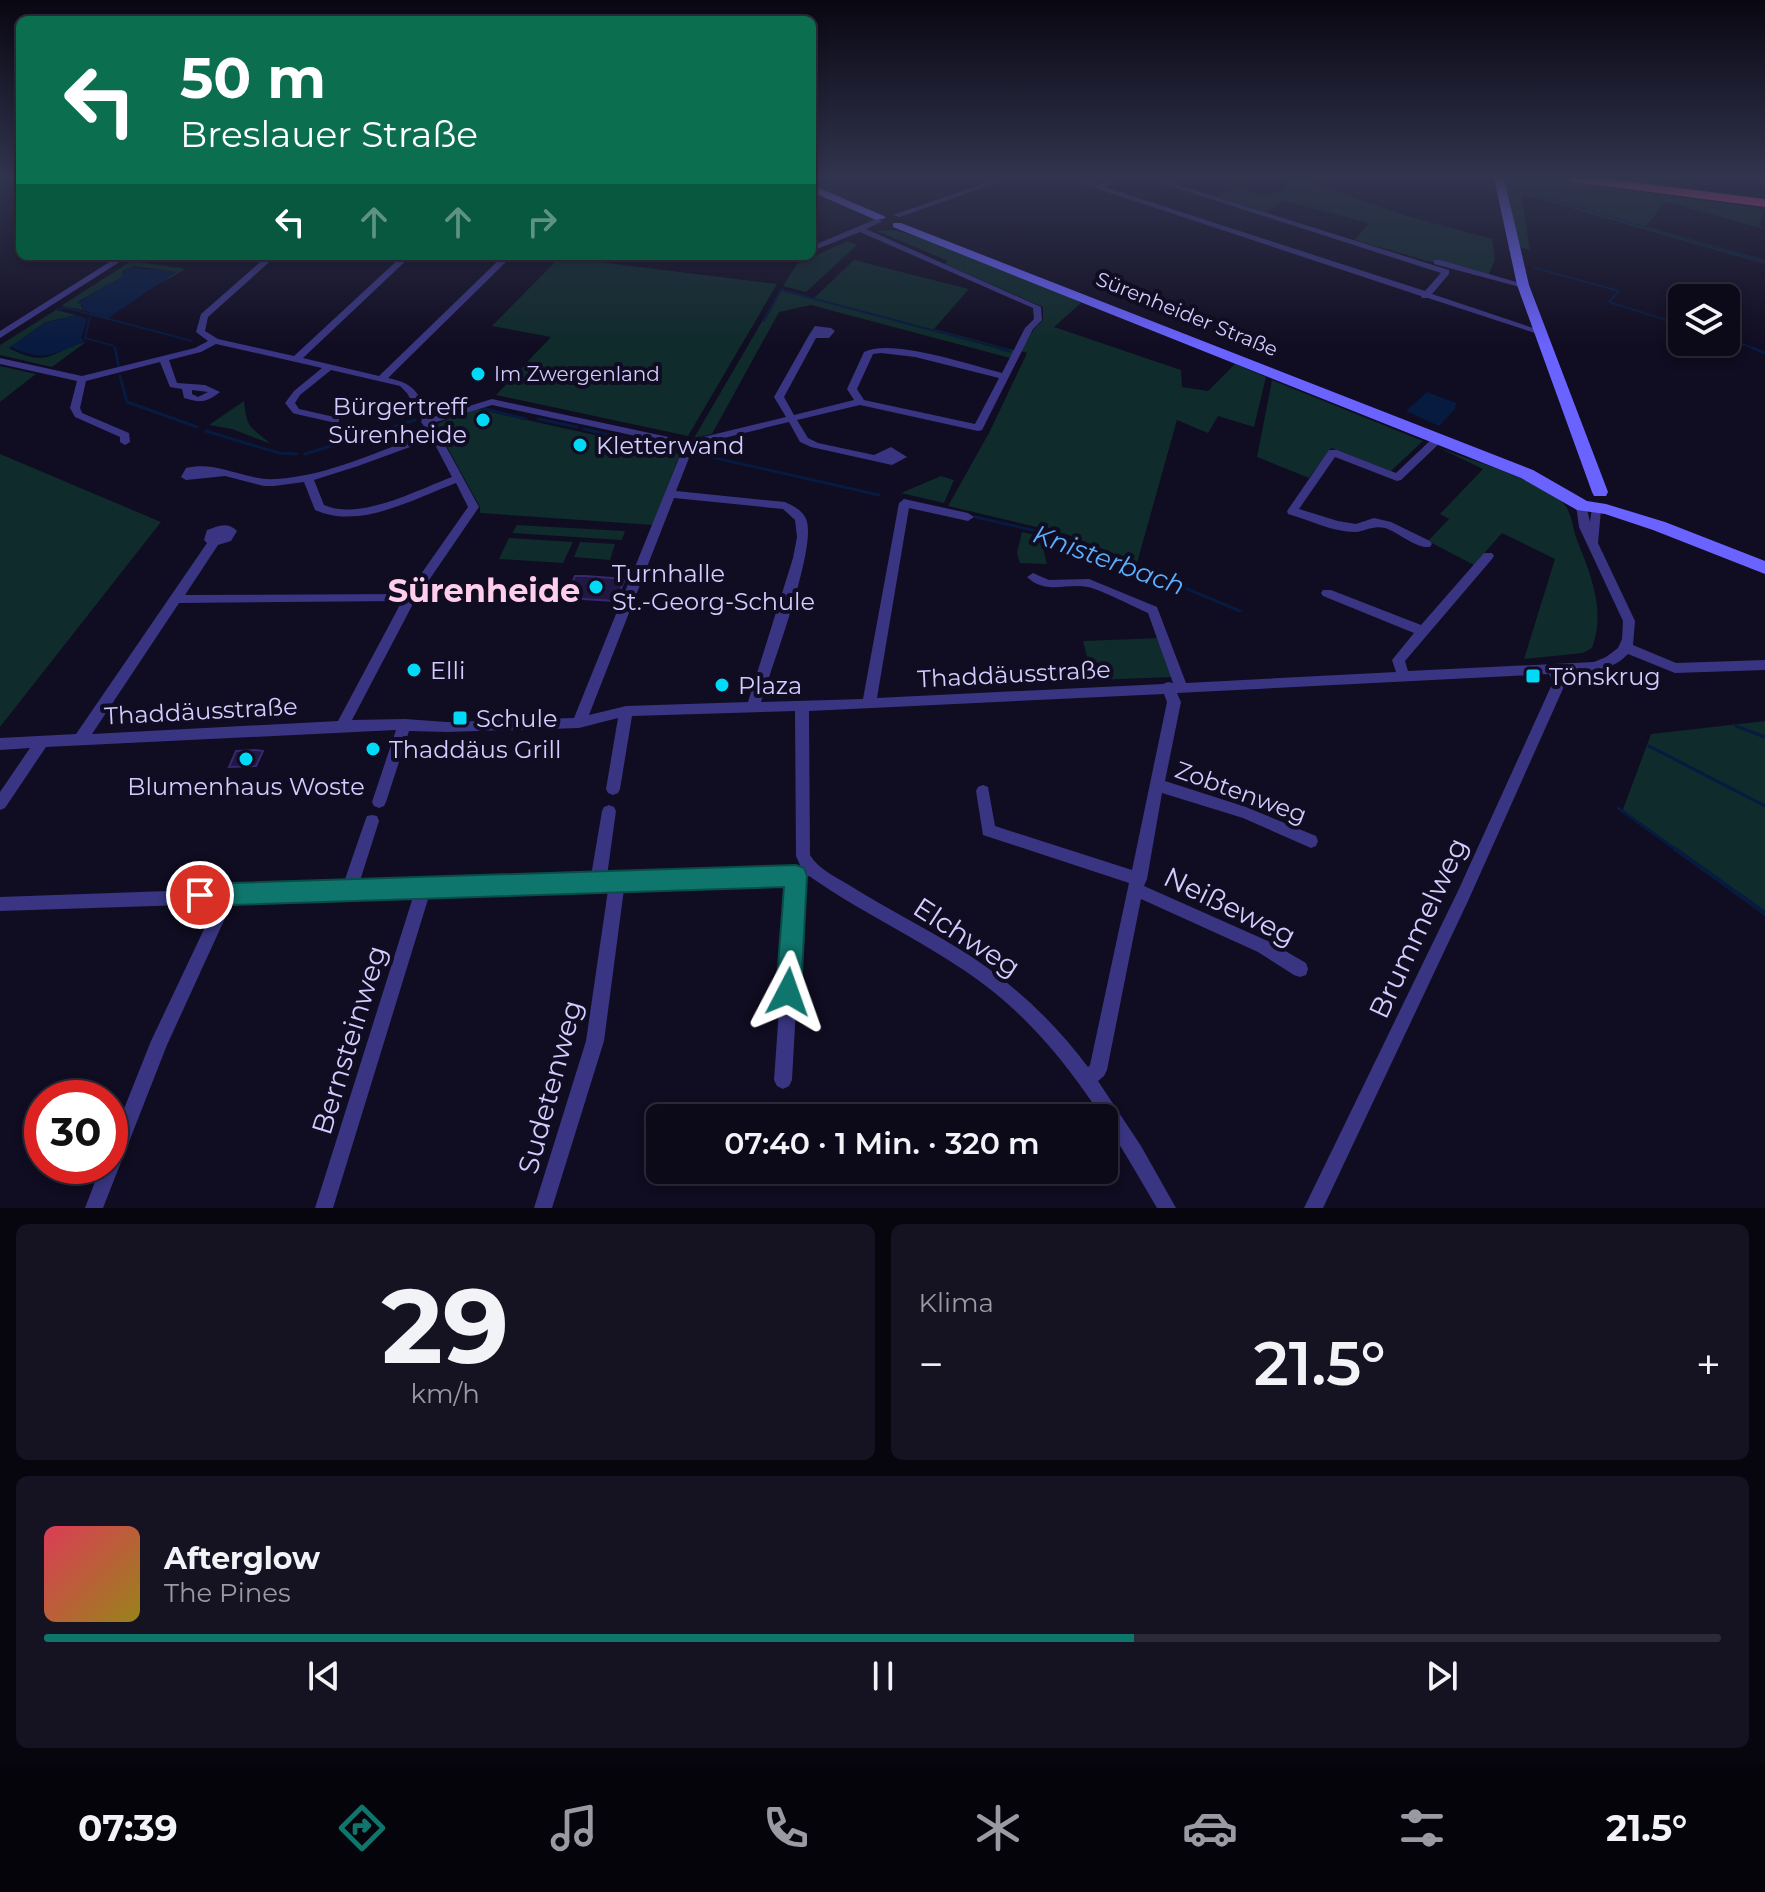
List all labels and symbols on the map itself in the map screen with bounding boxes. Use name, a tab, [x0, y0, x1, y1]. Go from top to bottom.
street label: Sürenheider Straße	[1093, 267, 1281, 361]
place label: Im Zwergenland	[494, 362, 660, 386]
marker: Im Zwergenland	[469, 365, 487, 383]
place label: Bürgertreff Sürenheide	[328, 392, 468, 449]
marker: Bürgertreff Sürenheide	[474, 411, 492, 429]
place label: Kletterwand	[596, 431, 744, 460]
marker: Kletterwand	[571, 436, 589, 454]
water label: Knisterbach	[1029, 518, 1189, 602]
place label: Turnhalle St.-Georg-Schule	[612, 559, 815, 616]
district label: Sürenheide	[388, 571, 580, 610]
marker: Turnhalle St.-Georg-Schule	[587, 578, 605, 596]
street label: Thaddäusstraße	[917, 654, 1111, 694]
place label: Elli	[430, 656, 465, 685]
marker: Elli	[405, 661, 423, 679]
place label: Tönskrug	[1549, 662, 1661, 691]
marker: Tönskrug	[1524, 667, 1542, 685]
place label: Plaza	[738, 671, 802, 700]
marker: Plaza	[713, 676, 731, 694]
street label: Thaddäusstraße	[104, 691, 298, 731]
place label: Schule	[476, 704, 557, 733]
marker: Schule	[451, 709, 469, 727]
place label: Thaddäus Grill	[389, 735, 561, 764]
marker: Thaddäus Grill	[364, 740, 382, 758]
marker: Blumenhaus Woste	[237, 750, 255, 768]
street label: Zobtenweg	[1171, 755, 1311, 829]
place label: Blumenhaus Woste	[127, 772, 365, 801]
street label: Brummelweg	[1361, 832, 1475, 1024]
street label: Neißeweg	[1158, 859, 1302, 953]
pin	[166, 861, 234, 929]
street label: Elchweg	[907, 890, 1027, 984]
street label: Bernsteinweg	[304, 941, 394, 1139]
position arrow	[746, 950, 830, 1034]
street label: Sudetenweg	[510, 996, 590, 1178]
speed limit sign: 30	[24, 1080, 128, 1184]

